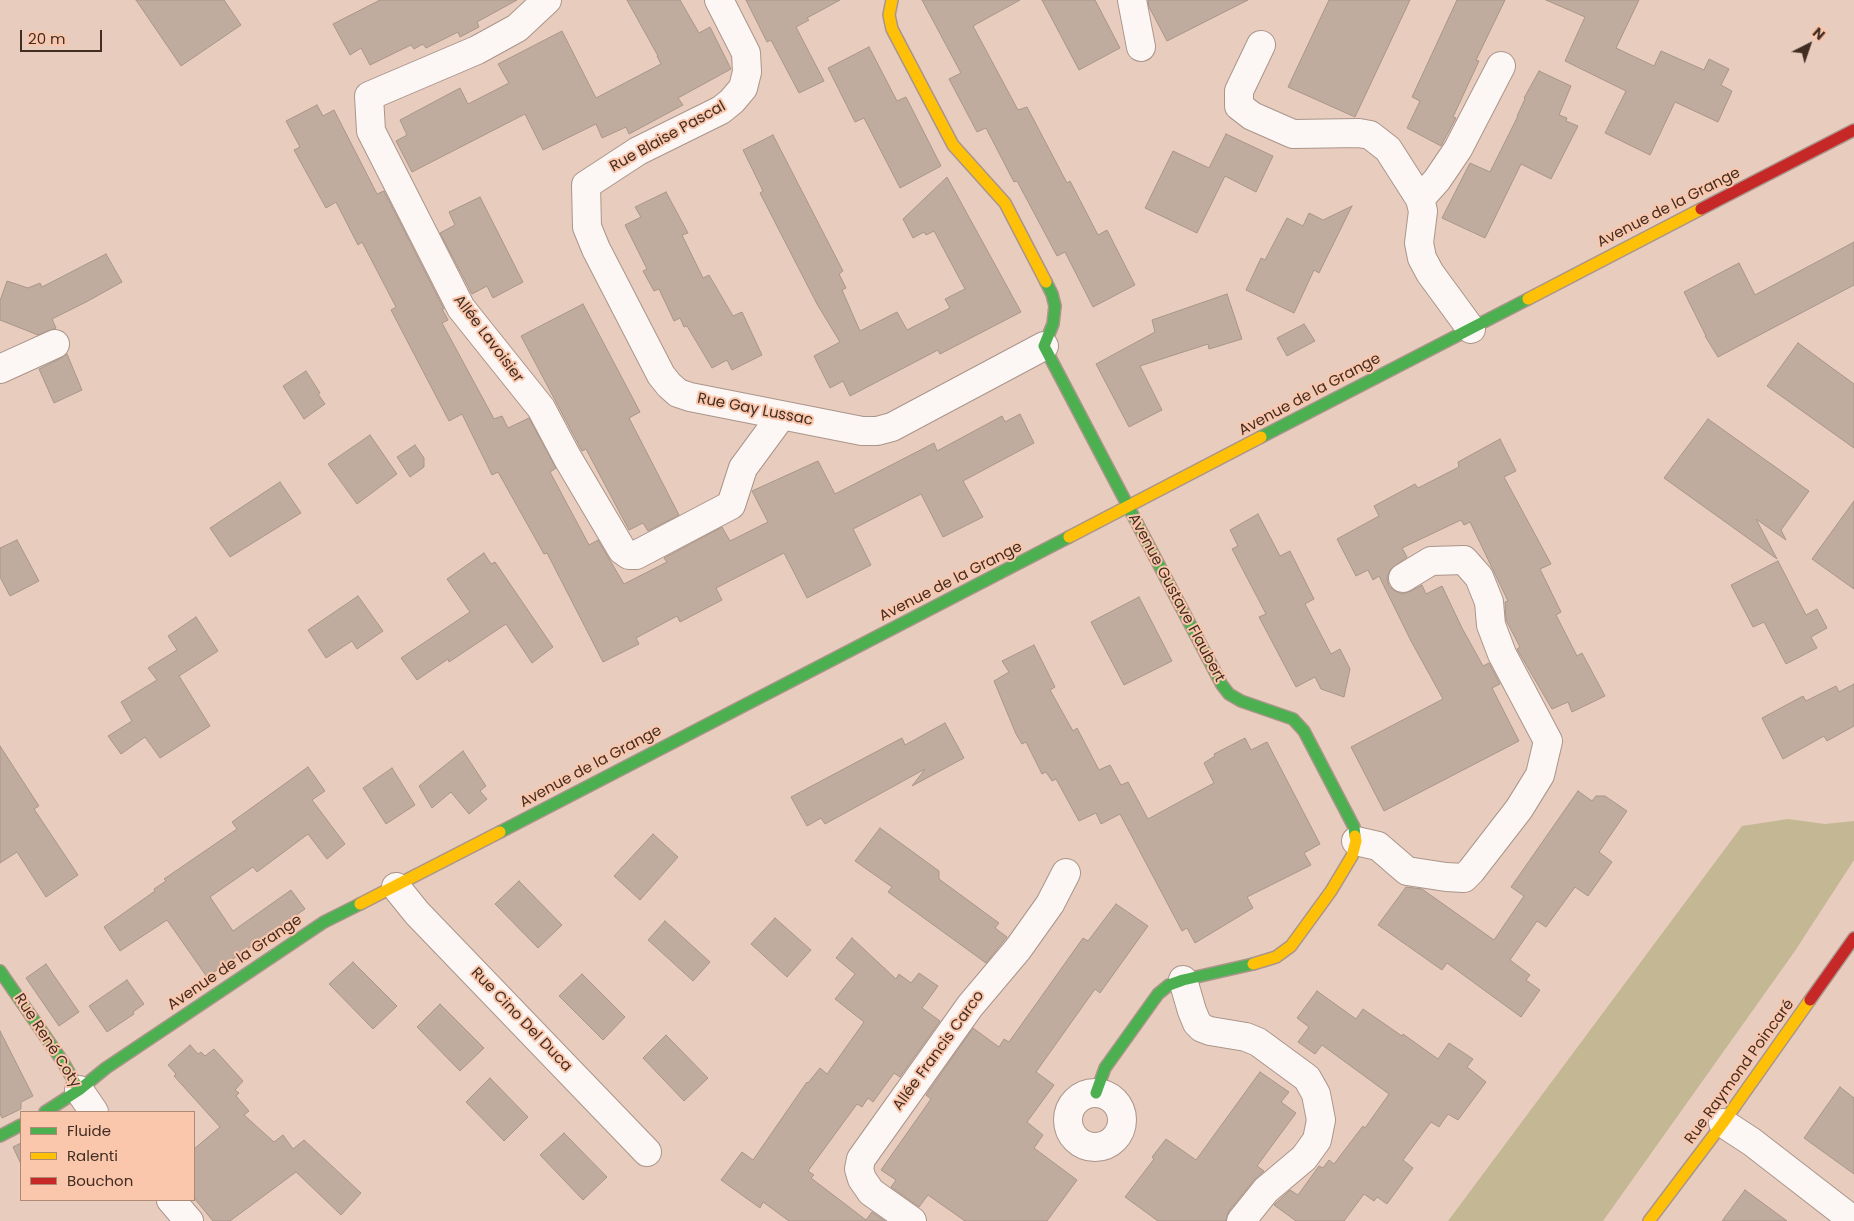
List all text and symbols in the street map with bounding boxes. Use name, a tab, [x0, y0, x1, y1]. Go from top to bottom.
scale bar	[22, 20, 105, 52]
north arrow	[1784, 20, 1834, 70]
text: N	[1808, 23, 1829, 45]
text: 20 m	[28, 28, 66, 49]
street label: Rue Blaise Pascal	[607, 98, 729, 176]
street label: Avenue de la Grange	[1595, 164, 1743, 252]
street label: Allée Lavoisier	[449, 292, 527, 386]
street label: Avenue de la Grange	[1236, 350, 1384, 440]
street label: Rue Gay Lussac	[696, 390, 814, 430]
street label: Avenue Gustave Flaubert	[1124, 511, 1228, 685]
street label: Avenue de la Grange	[877, 538, 1025, 626]
street label: Avenue de la Grange	[517, 722, 665, 812]
street label: Avenue de la Grange	[164, 911, 306, 1015]
street label: Rue Cino Del Duca	[467, 964, 575, 1076]
street label: Allée Francis Carco	[890, 988, 988, 1114]
street label: Rue René Coty	[10, 991, 84, 1091]
street label: Rue Raymond Poincaré	[1682, 996, 1798, 1148]
legend	[20, 1111, 195, 1201]
text: Fluide	[67, 1120, 111, 1141]
text: Ralenti	[67, 1145, 118, 1166]
text: Bouchon	[67, 1170, 133, 1191]

